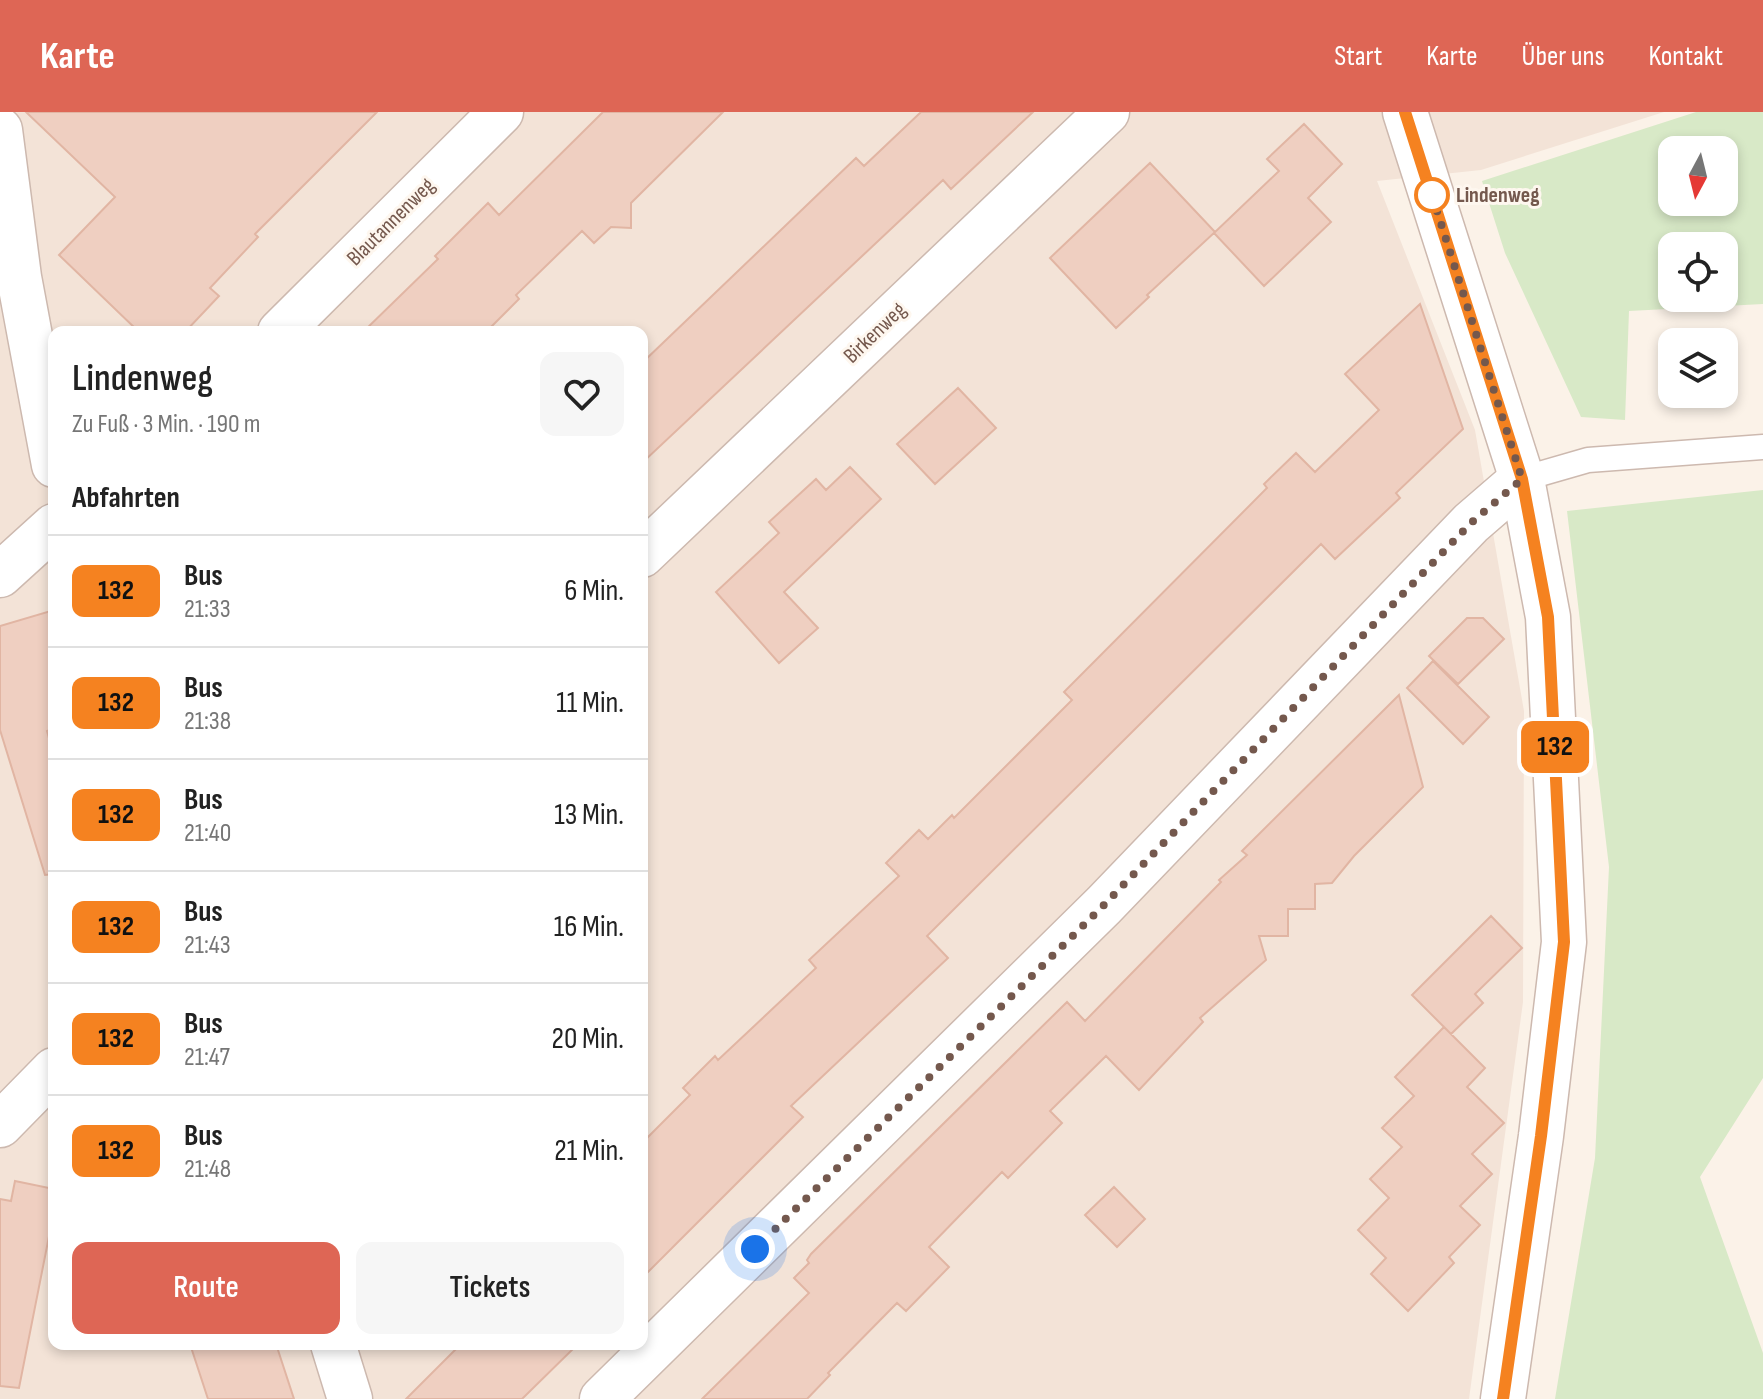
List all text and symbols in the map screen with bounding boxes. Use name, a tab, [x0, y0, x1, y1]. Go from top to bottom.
text: Karte	[40, 34, 115, 79]
text: Start	[1334, 40, 1382, 73]
text: Karte	[1426, 40, 1478, 73]
text: Über uns	[1522, 40, 1605, 73]
text: Kontakt	[1649, 40, 1723, 73]
north arrow	[1658, 136, 1738, 216]
map controls	[1658, 136, 1738, 408]
street label: Blautannenweg	[341, 172, 441, 272]
marker: Lindenweg	[1415, 178, 1449, 212]
place label: Lindenweg	[1456, 182, 1540, 209]
button: locate	[1658, 232, 1738, 312]
street label: Birkenweg	[838, 297, 912, 369]
button: layers	[1658, 328, 1738, 408]
button: heart	[540, 352, 624, 436]
text: Lindenweg	[72, 356, 213, 401]
text: Zu Fuß · 3 Min. · 190 m	[72, 409, 260, 440]
text: Abfahrten	[72, 480, 180, 516]
text: Bus	[184, 558, 223, 594]
text: 6 Min.	[564, 573, 624, 609]
text: 132	[98, 574, 134, 607]
text: 21:33	[184, 594, 231, 625]
text: Bus	[184, 670, 223, 706]
text: 11 Min.	[556, 685, 624, 721]
text: 132	[98, 686, 134, 719]
text: 21:38	[184, 706, 231, 737]
line badge: 132	[1509, 721, 1601, 773]
text: 132	[1537, 730, 1573, 763]
text: Bus	[184, 782, 223, 818]
text: 13 Min.	[554, 797, 624, 833]
text: 132	[98, 798, 134, 831]
text: 21:40	[184, 818, 231, 849]
text: Bus	[184, 894, 223, 930]
text: 16 Min.	[554, 909, 624, 945]
text: 132	[98, 910, 134, 943]
text: 21:43	[184, 930, 231, 961]
text: Bus	[184, 1006, 223, 1042]
text: 20 Min.	[552, 1021, 624, 1057]
text: 132	[98, 1022, 134, 1055]
text: 21:47	[184, 1042, 230, 1073]
text: Bus	[184, 1118, 223, 1154]
text: 21 Min.	[554, 1133, 624, 1169]
text: 132	[98, 1134, 134, 1167]
text: 21:48	[184, 1154, 231, 1185]
your location	[735, 1229, 775, 1269]
button: Route	[72, 1242, 340, 1334]
button: Tickets	[356, 1242, 624, 1334]

